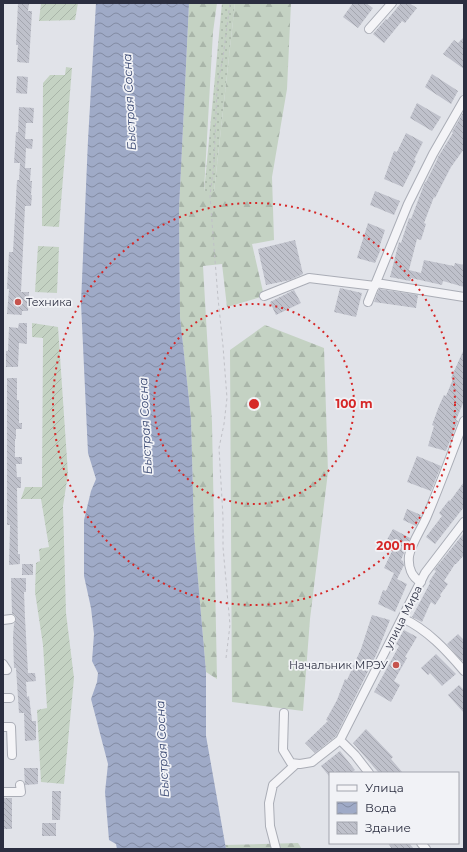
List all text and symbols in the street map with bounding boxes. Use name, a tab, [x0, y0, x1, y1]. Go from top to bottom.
water label: Быстрая Сосна	[119, 53, 139, 151]
place label: Техника	[26, 295, 72, 309]
marker: Техника	[13, 297, 23, 307]
water label: Быстрая Сосна	[135, 377, 155, 475]
text: 100 m	[336, 396, 372, 411]
centre of rings	[247, 397, 261, 411]
text: 200 m	[376, 538, 416, 553]
street label: улица Мира	[381, 583, 425, 652]
place label: Начальник МРЭУ	[289, 658, 389, 672]
marker: Начальник МРЭУ	[391, 660, 401, 670]
water label: Быстрая Сосна	[152, 700, 172, 798]
legend	[329, 772, 459, 844]
text: Улица	[365, 780, 404, 795]
text: Вода	[365, 800, 396, 815]
text: Здание	[365, 820, 411, 835]

